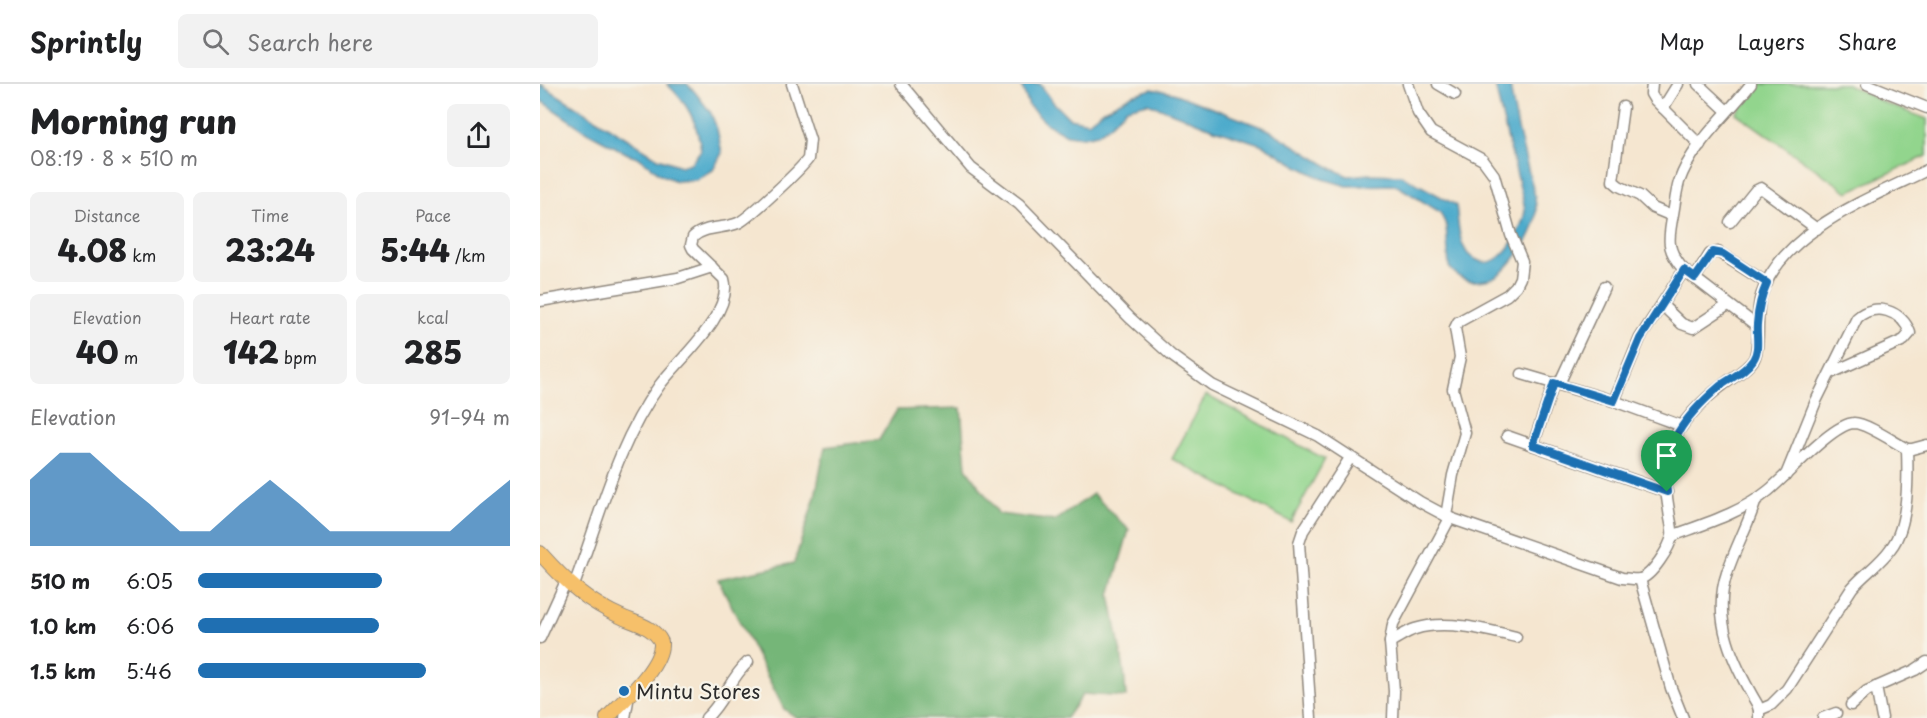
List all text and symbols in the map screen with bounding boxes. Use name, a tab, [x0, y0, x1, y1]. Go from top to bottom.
search box	[178, 14, 598, 68]
text: Sprintly	[30, 20, 142, 63]
icon: search	[199, 25, 232, 58]
text: Search here	[247, 25, 373, 58]
text: Map	[1660, 25, 1704, 57]
text: Layers	[1737, 25, 1805, 57]
text: Share	[1838, 25, 1897, 57]
text: Morning run	[30, 95, 237, 145]
button: share	[447, 104, 510, 167]
text: 08:19 · 8 × 510 m	[30, 143, 198, 173]
text: Distance	[73, 203, 141, 227]
text: Time	[251, 203, 289, 227]
text: Pace	[415, 203, 451, 227]
text: 4.08	[58, 227, 127, 272]
text: 23:24	[225, 227, 315, 272]
text: 5:44	[380, 227, 450, 272]
text: km	[127, 243, 156, 267]
text: /km	[450, 243, 486, 267]
text: Elevation	[72, 305, 142, 329]
text: Heart rate	[230, 305, 310, 329]
text: kcal	[417, 305, 449, 329]
text: 40	[76, 329, 119, 374]
text: 142	[223, 329, 279, 374]
text: 285	[403, 329, 463, 374]
text: m	[119, 345, 138, 369]
text: bpm	[279, 345, 317, 369]
text: Elevation	[30, 402, 116, 432]
text: 91–94 m	[429, 402, 510, 432]
pin	[1641, 430, 1692, 492]
icon: arrive	[1650, 439, 1683, 472]
text: 510 m	[30, 566, 90, 596]
text: 6:05	[126, 566, 173, 596]
text: 1.0 km	[30, 611, 97, 641]
text: 6:06	[126, 611, 174, 641]
text: 1.5 km	[30, 656, 96, 686]
text: 5:46	[126, 656, 172, 686]
place label: Mintu Stores	[636, 676, 760, 706]
marker: Mintu Stores	[617, 684, 631, 698]

